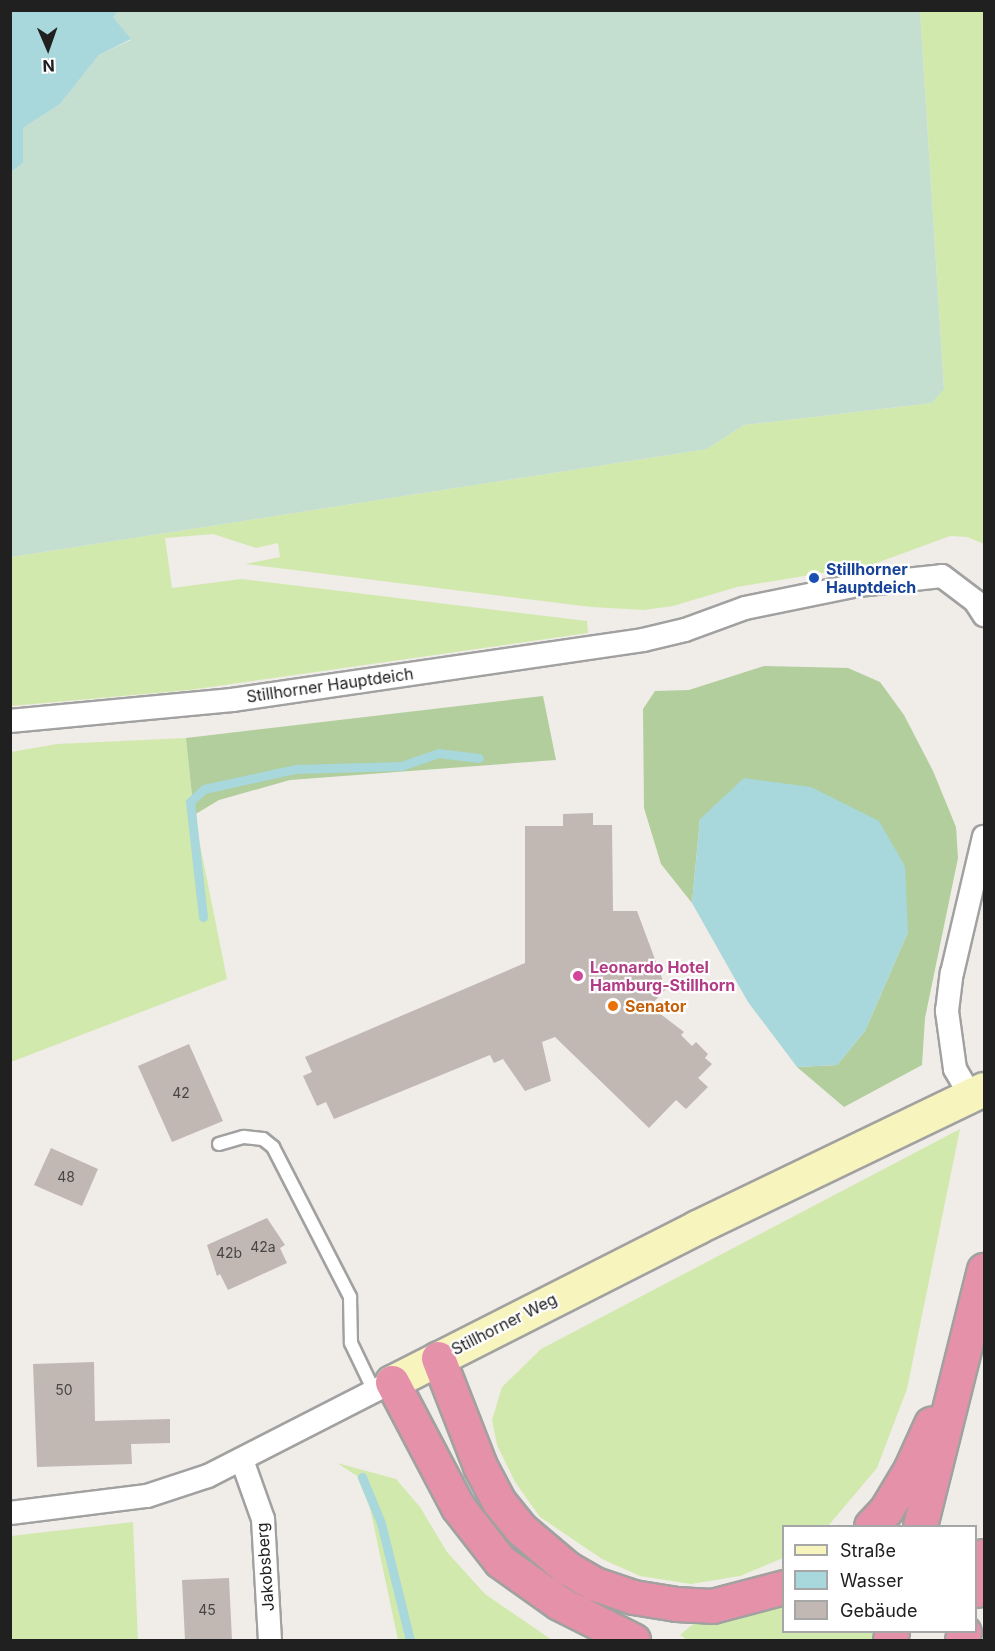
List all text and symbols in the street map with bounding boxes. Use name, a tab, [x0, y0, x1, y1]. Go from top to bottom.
north arrow	[18, 18, 78, 78]
text: N	[42, 56, 55, 76]
place label: Stillhorner Hauptdeich	[826, 559, 916, 597]
marker: Stillhorner Hauptdeich	[807, 571, 821, 585]
street label: Stillhorner Hauptdeich	[245, 664, 415, 706]
place label: Leonardo Hotel Hamburg-Stillhorn	[590, 957, 735, 995]
marker: Leonardo Hotel Hamburg-Stillhorn	[571, 969, 585, 983]
place label: Senator	[625, 996, 686, 1016]
marker: Senator	[606, 999, 620, 1013]
house number: 42	[172, 1085, 190, 1101]
house number: 48	[57, 1169, 75, 1185]
house number: 42a	[250, 1239, 276, 1255]
house number: 42b	[216, 1245, 242, 1261]
street label: Stillhorner Weg	[448, 1289, 560, 1359]
house number: 50	[55, 1382, 73, 1398]
street label: Jakobsberg	[252, 1522, 278, 1612]
legend	[782, 1525, 977, 1633]
text: Straße	[840, 1540, 896, 1561]
text: Wasser	[840, 1570, 903, 1591]
text: Gebäude	[840, 1600, 917, 1621]
house number: 45	[198, 1602, 216, 1618]

